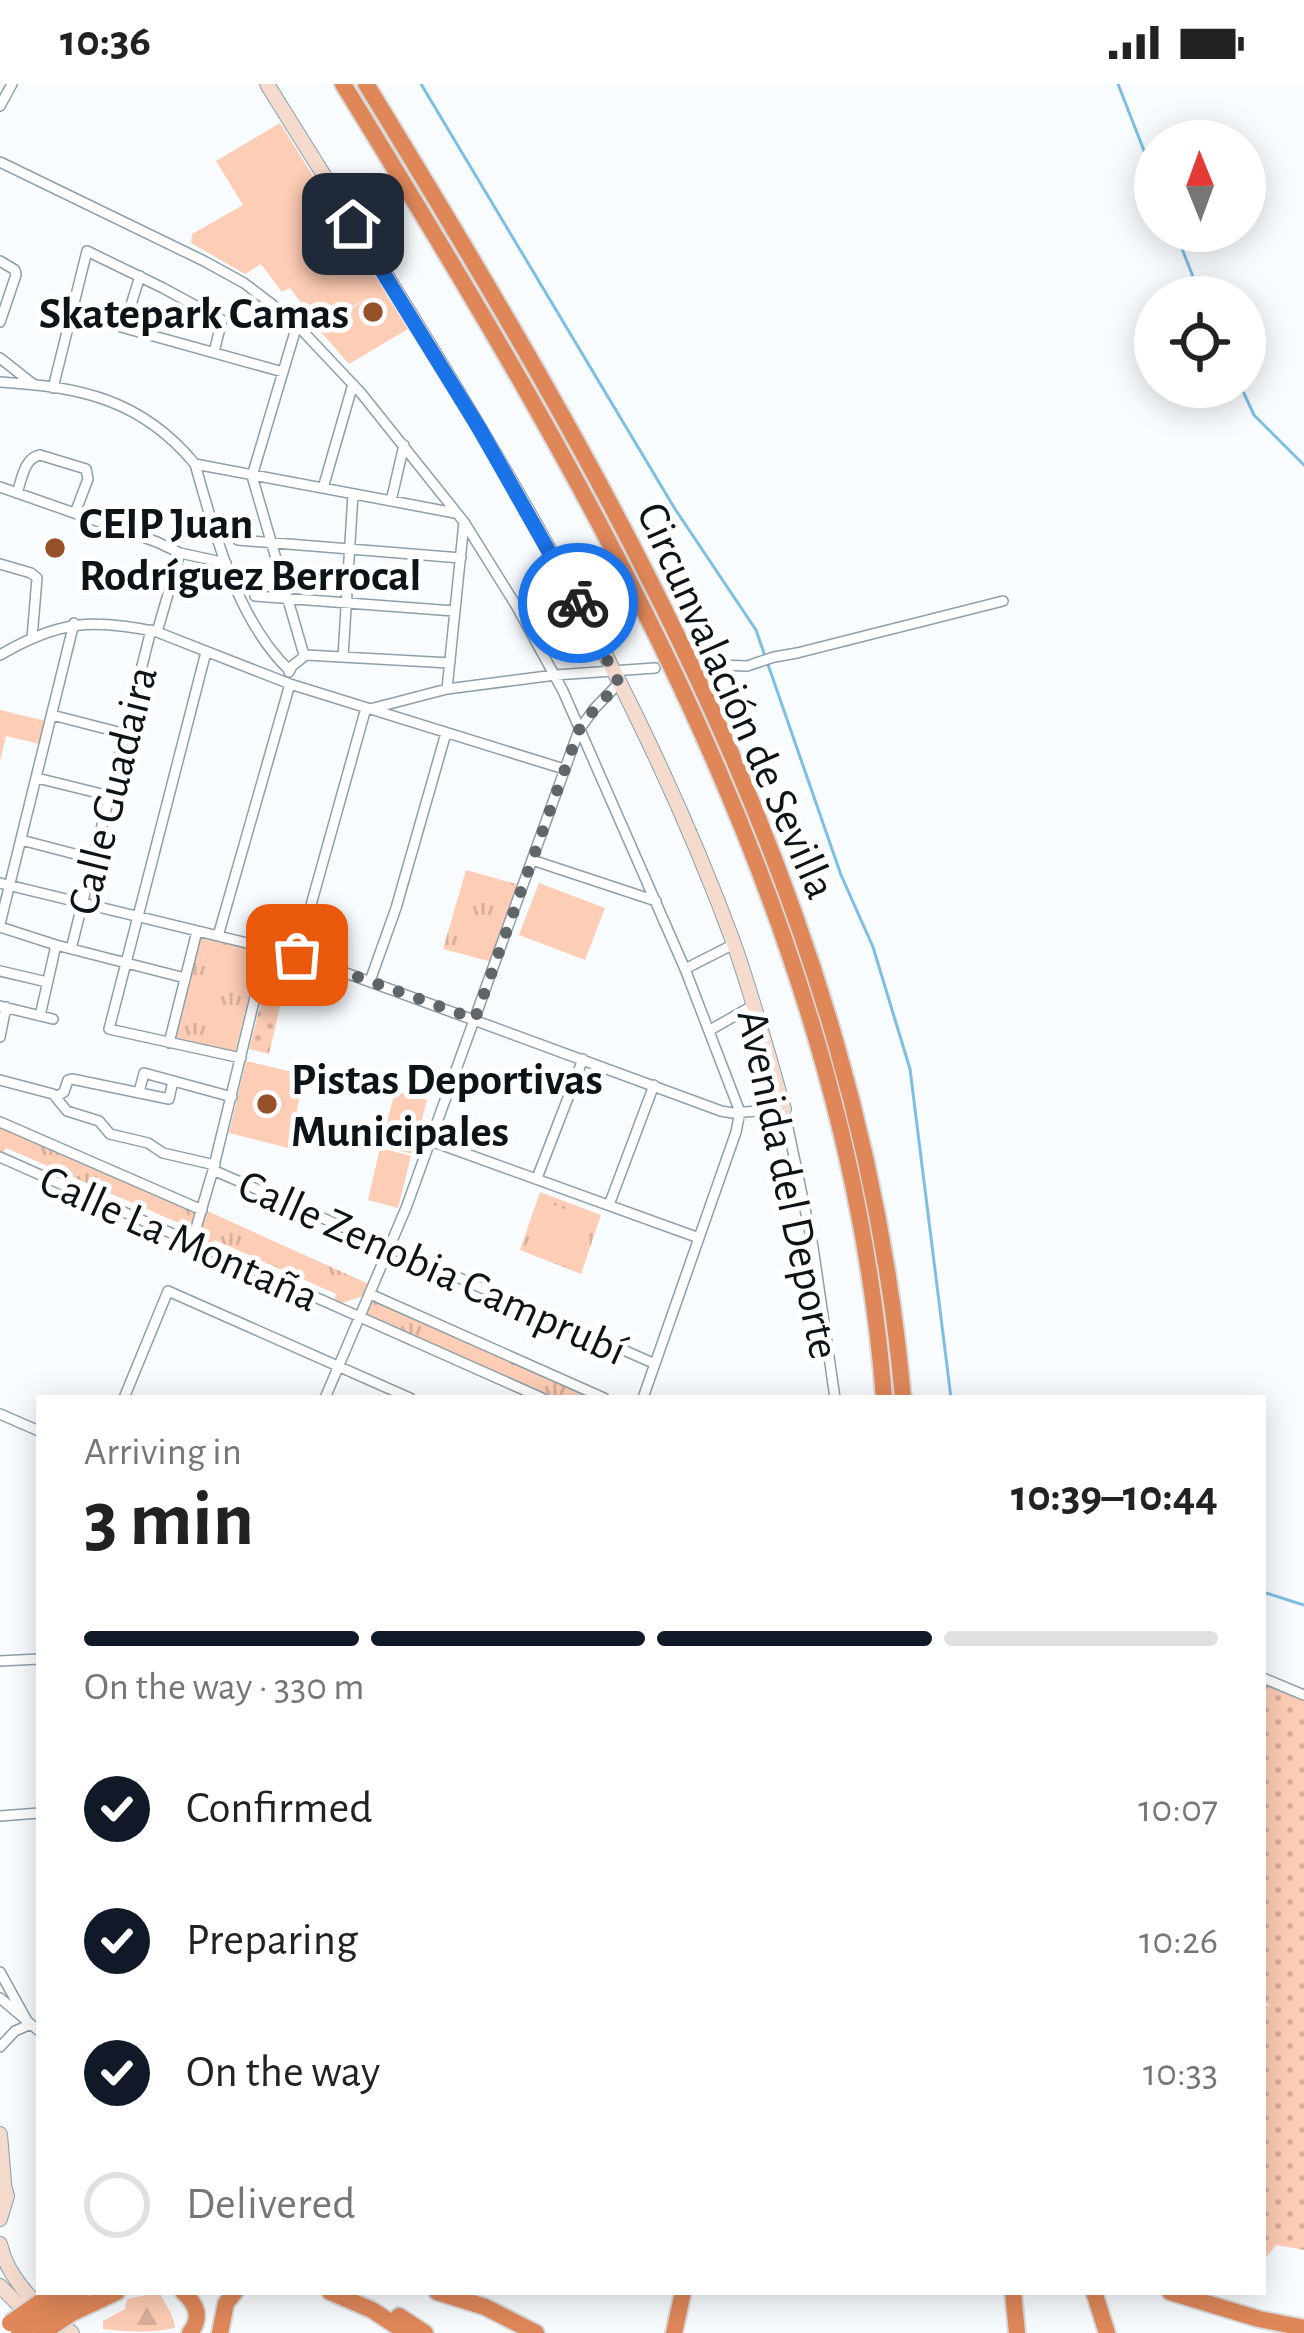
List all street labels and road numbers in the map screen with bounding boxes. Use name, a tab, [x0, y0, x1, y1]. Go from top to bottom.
street label: Circunvalación de Sevilla	[628, 496, 843, 906]
street label: Calle Guadaira	[61, 662, 166, 919]
street label: Avenida del Deporte	[729, 1006, 847, 1363]
street label: Calle La Montaña	[33, 1158, 325, 1321]
street label: Calle Zenobia Camprubí	[231, 1162, 634, 1375]

